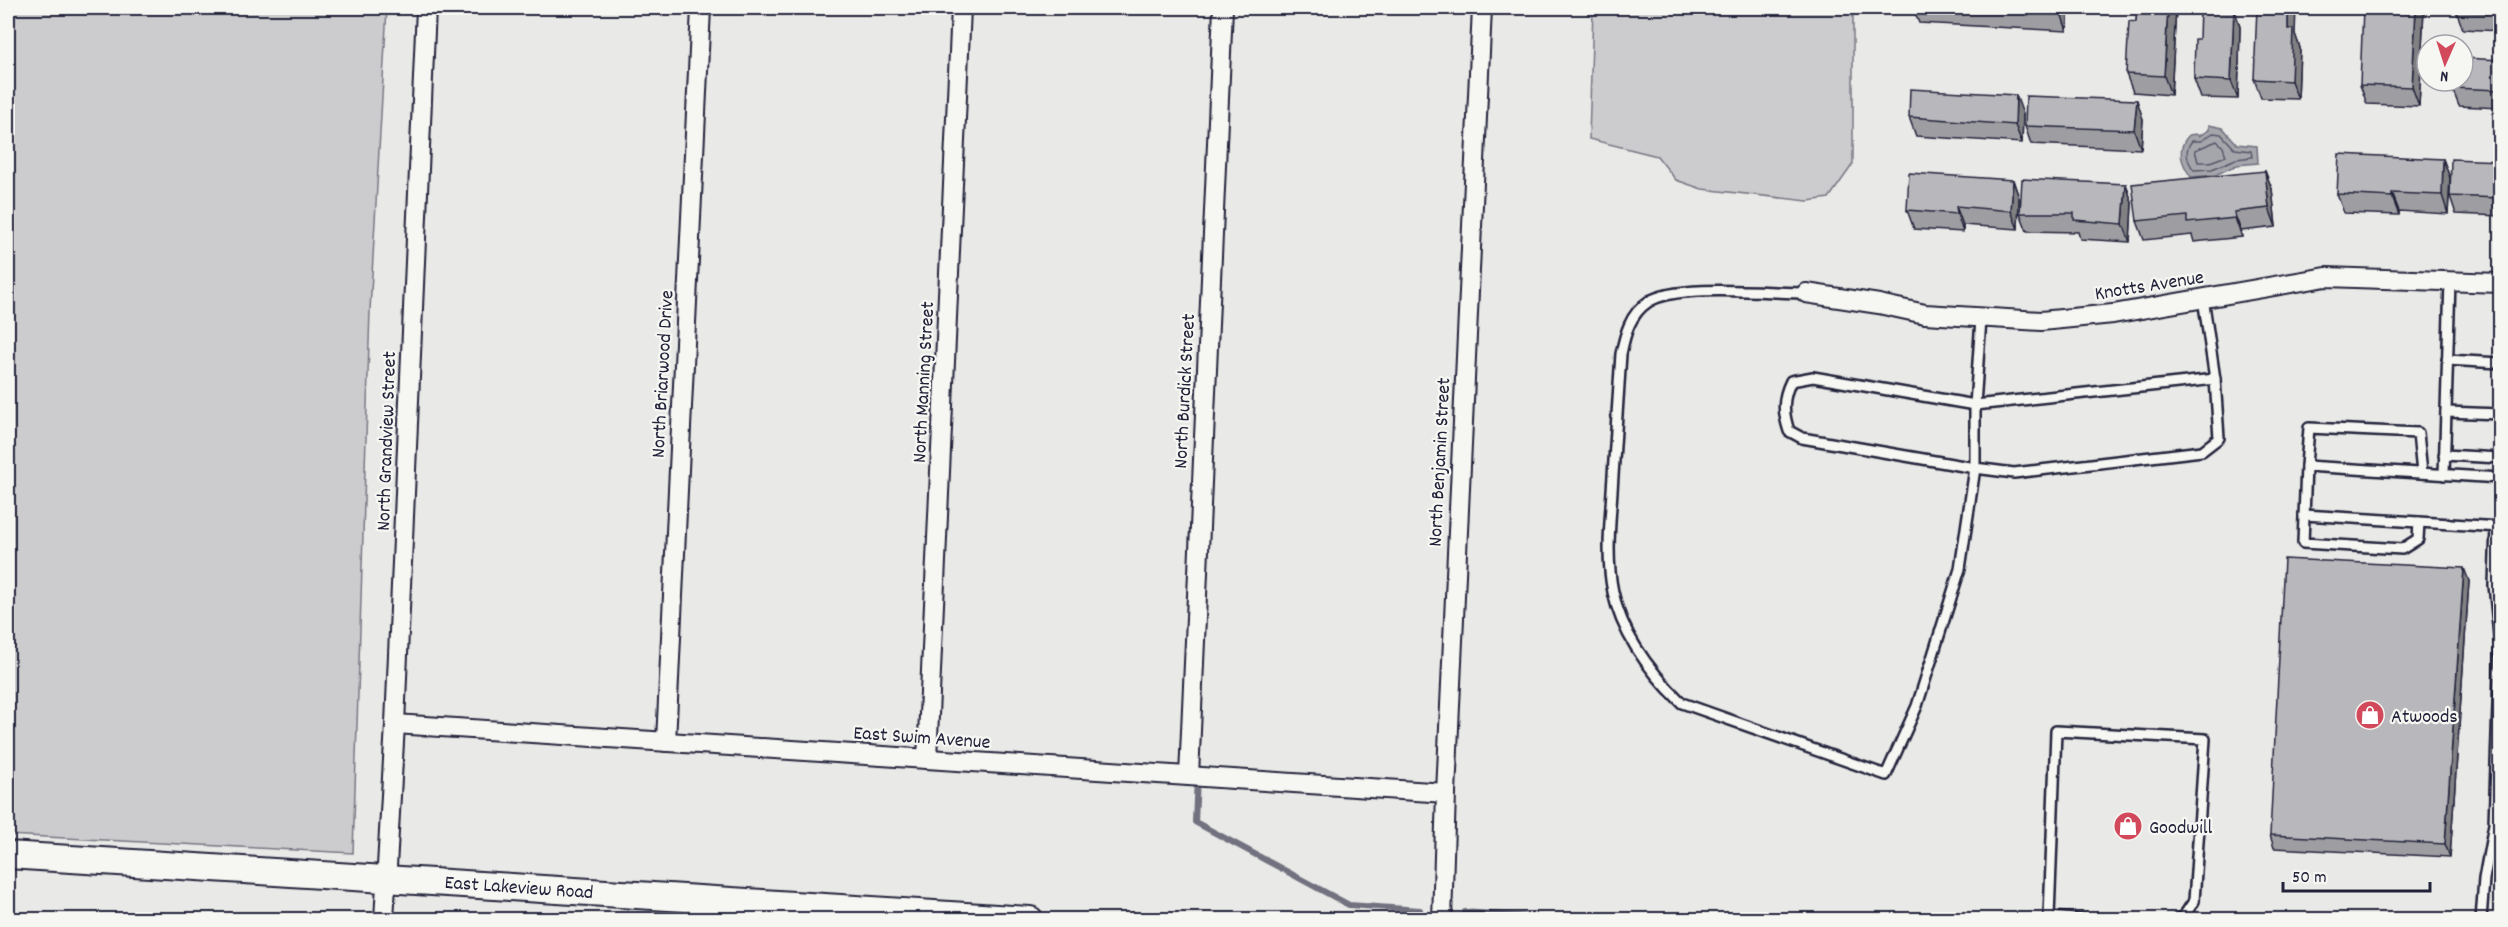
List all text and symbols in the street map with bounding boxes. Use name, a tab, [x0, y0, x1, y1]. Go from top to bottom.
north arrow	[2415, 33, 2475, 93]
text: N	[2440, 64, 2449, 87]
street label: Knotts Avenue	[2093, 265, 2206, 309]
street label: North Briarwood Drive	[646, 289, 682, 459]
street label: North Manning Street	[907, 301, 943, 464]
street label: North Burdick Street	[1168, 313, 1204, 469]
street label: North Grandview Street	[371, 351, 405, 531]
street label: North Benjamin Street	[1423, 377, 1459, 547]
shop icon: Atwoods	[2354, 699, 2386, 731]
place label: Atwoods	[2391, 704, 2458, 732]
street label: East Swim Avenue	[852, 720, 991, 758]
shop icon: Goodwill	[2112, 810, 2144, 842]
place label: Goodwill	[2149, 815, 2213, 843]
scale bar	[2283, 855, 2430, 893]
text: 50 m	[2292, 866, 2327, 891]
street label: East Lakeview Road	[443, 870, 594, 908]

